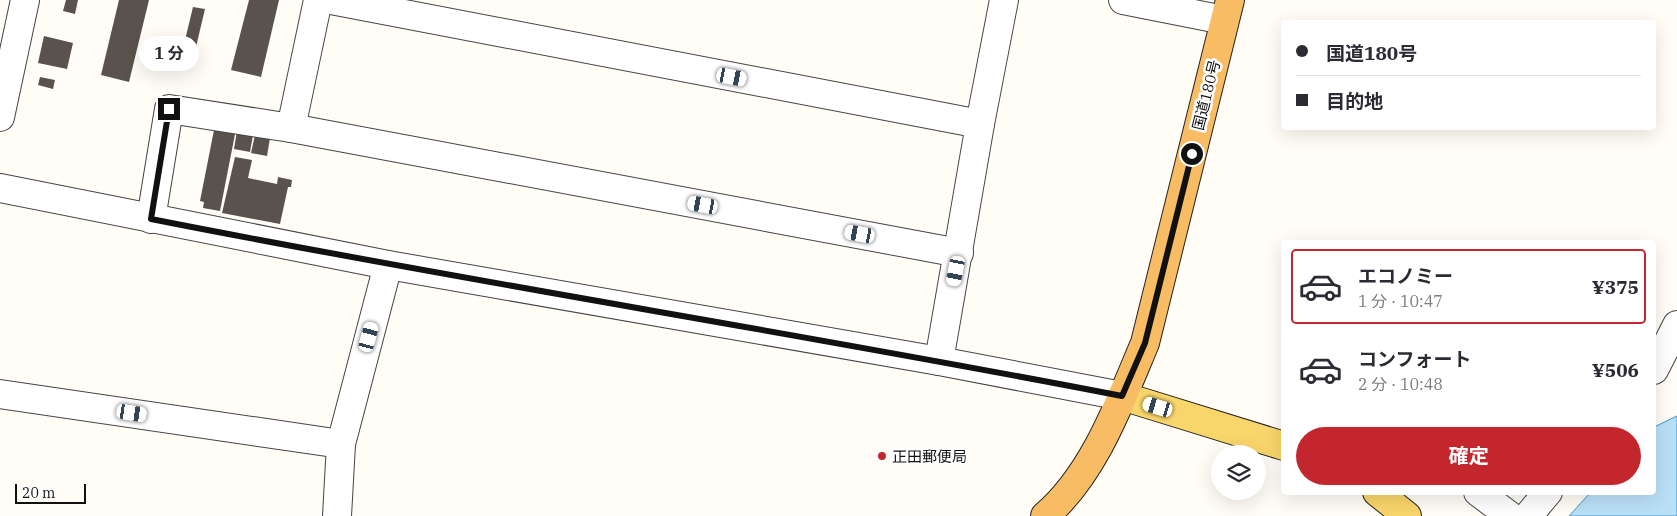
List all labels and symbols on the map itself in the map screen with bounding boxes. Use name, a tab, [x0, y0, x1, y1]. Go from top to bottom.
callout: 1 分	[139, 36, 199, 72]
street label: 国道180号	[1188, 58, 1224, 132]
car	[715, 67, 748, 87]
route end	[158, 98, 180, 120]
route start	[1181, 143, 1203, 165]
car	[686, 195, 719, 215]
car	[843, 224, 876, 244]
car	[945, 255, 966, 287]
car	[357, 321, 380, 353]
car	[1141, 395, 1174, 419]
car	[116, 403, 147, 423]
place label: 正田郵便局	[892, 447, 967, 466]
marker: 正田郵便局	[876, 450, 888, 462]
scale bar	[15, 481, 86, 504]

